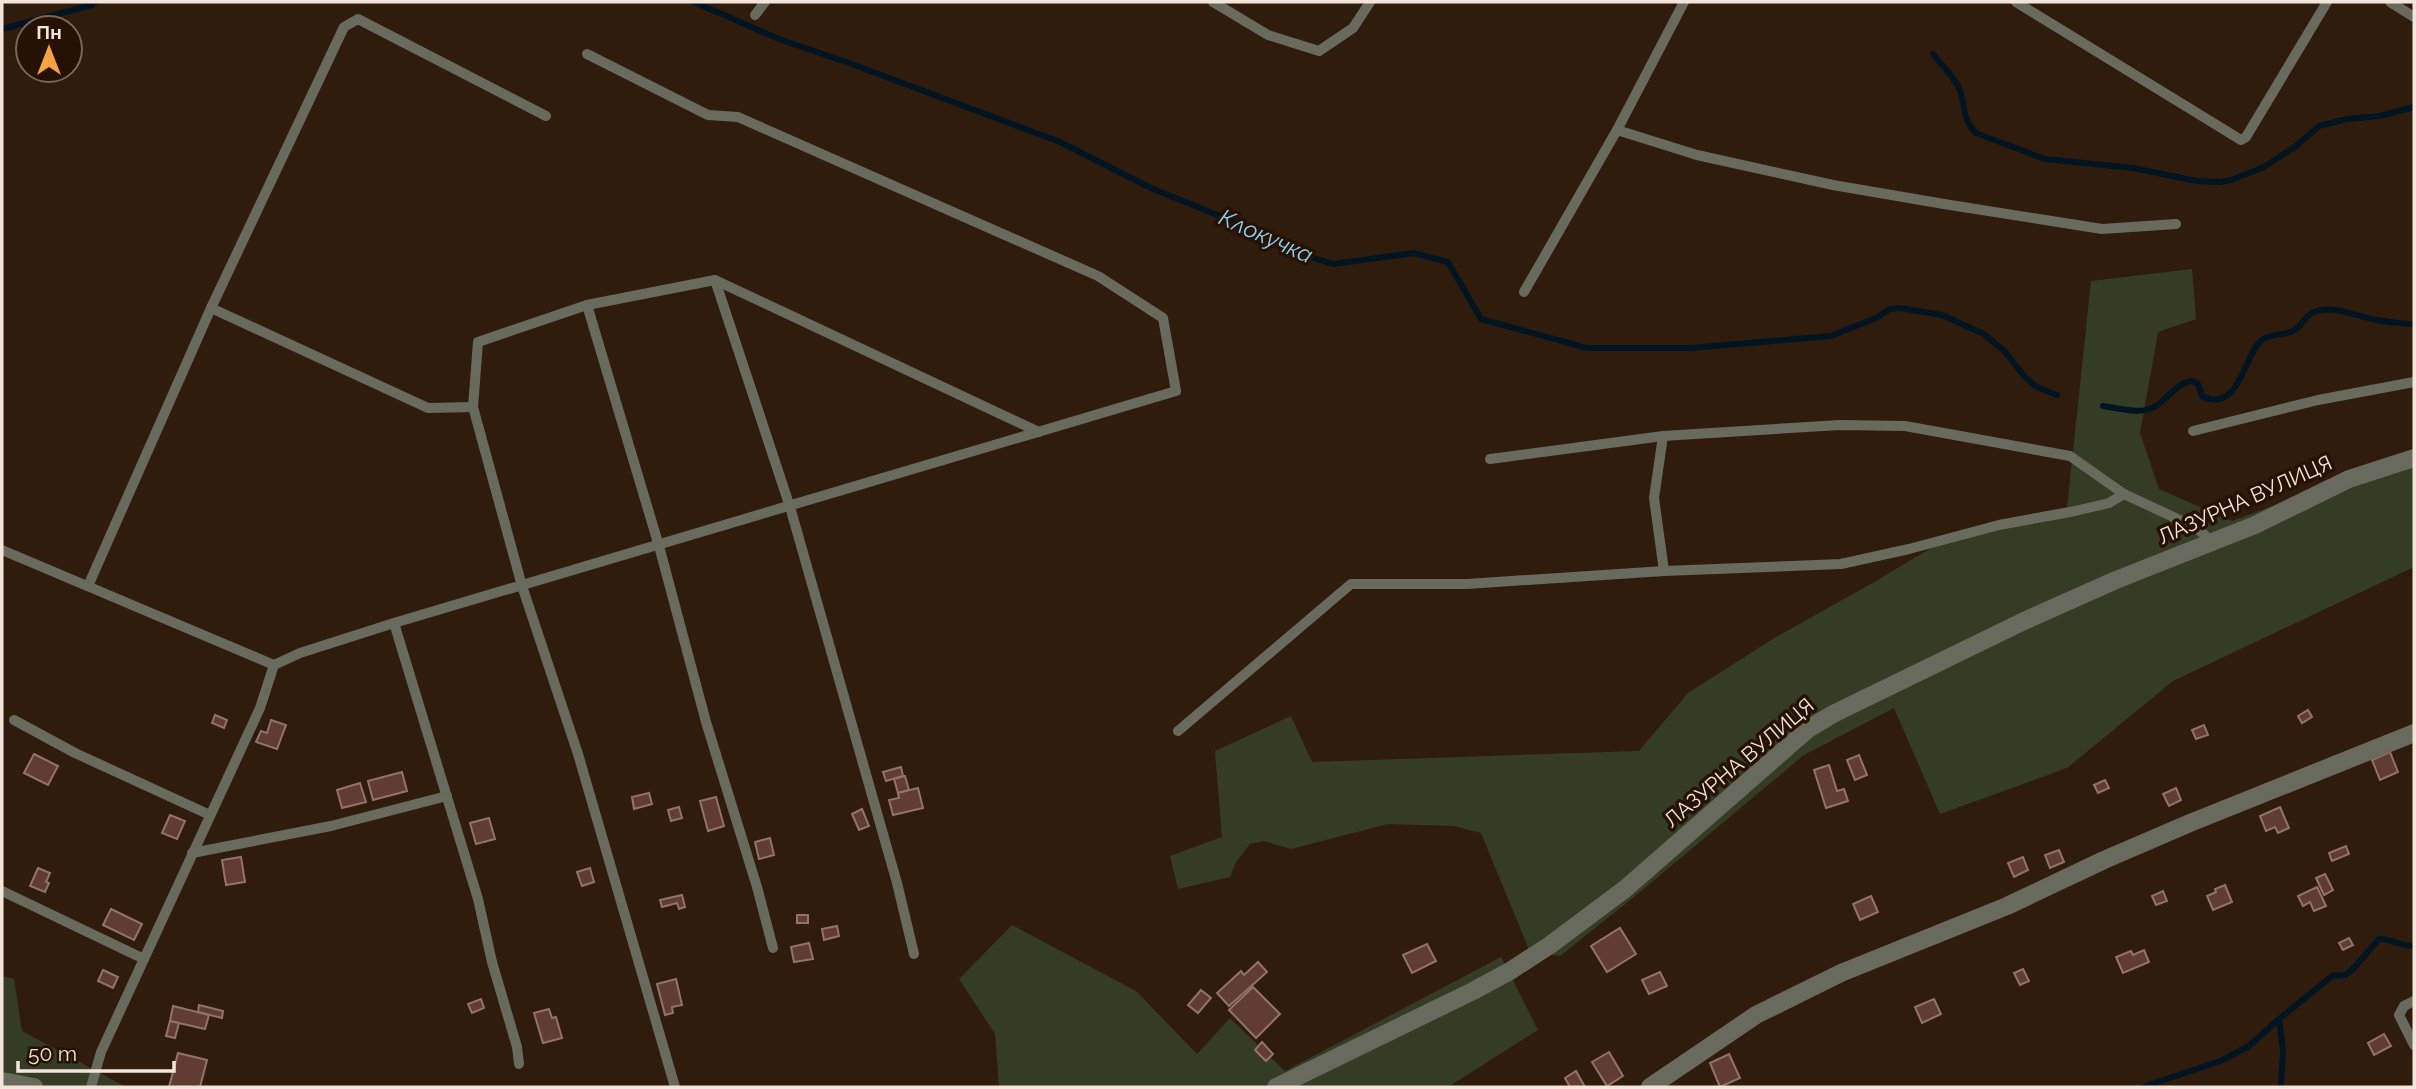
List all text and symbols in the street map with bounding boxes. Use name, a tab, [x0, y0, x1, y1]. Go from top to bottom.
north arrow	[14, 14, 84, 84]
text: Пн	[36, 21, 62, 43]
water label: Клокучка	[1215, 203, 1317, 268]
street label: ЛАЗУРНА ВУЛИЦЯ	[2154, 450, 2336, 549]
street label: ЛАЗУРНА ВУЛИЦЯ	[1659, 693, 1819, 833]
scale bar	[18, 1030, 173, 1074]
text: 50 m	[28, 1041, 77, 1066]

